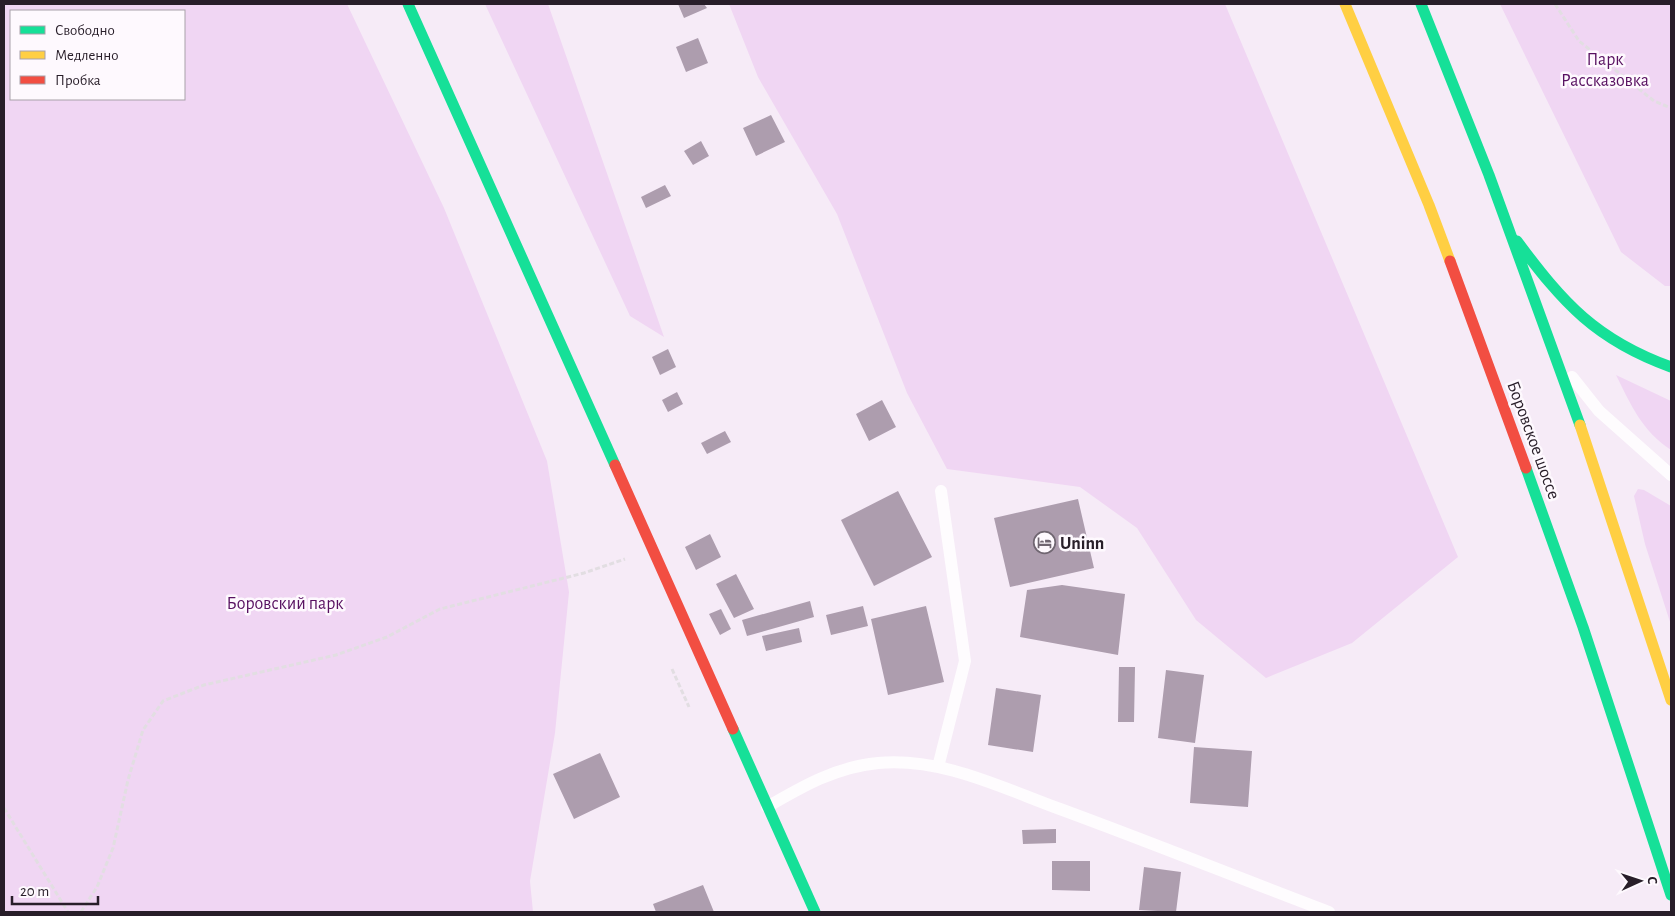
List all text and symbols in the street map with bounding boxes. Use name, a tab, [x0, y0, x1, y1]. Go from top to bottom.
legend	[10, 10, 185, 100]
text: Свободно	[55, 23, 115, 38]
text: Медленно	[55, 48, 119, 63]
park label: Парк Рассказовка	[1561, 51, 1649, 90]
text: Пробка	[55, 73, 101, 88]
street label: Боровское шоссе	[1503, 379, 1563, 502]
hotel icon: Uninn	[1032, 531, 1056, 555]
place label: Uninn	[1060, 535, 1104, 553]
park label: Боровский парк	[226, 595, 344, 613]
north arrow	[1615, 856, 1665, 906]
scale bar	[12, 874, 99, 906]
text: С	[1645, 876, 1659, 885]
text: 20 m	[20, 884, 49, 899]

